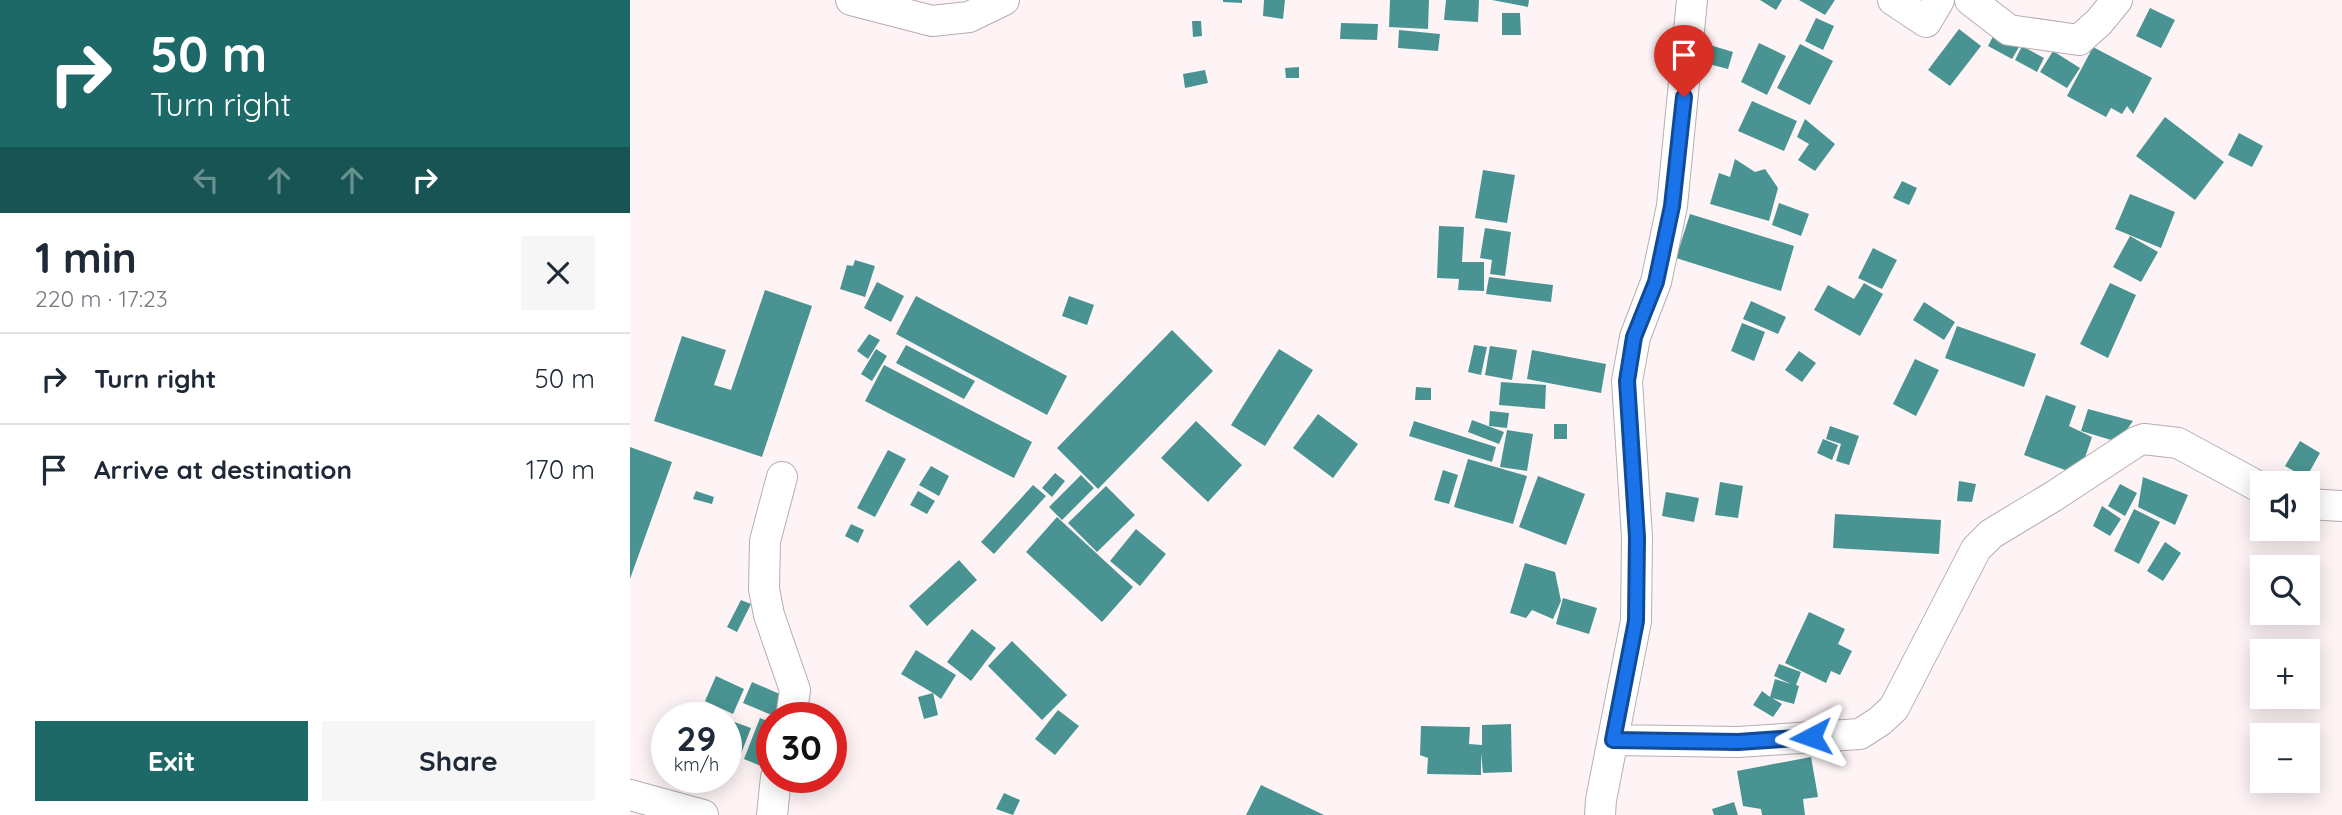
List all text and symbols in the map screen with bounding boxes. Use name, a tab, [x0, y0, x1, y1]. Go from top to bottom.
text: 50 m	[150, 23, 267, 84]
pin	[1654, 25, 1714, 97]
icon: right	[35, 28, 126, 119]
icon: arrive	[1665, 36, 1703, 74]
text: Turn right	[150, 84, 291, 124]
icon: left	[187, 161, 225, 199]
icon: ahead	[260, 161, 298, 199]
icon: ahead	[333, 161, 371, 199]
icon: right	[406, 161, 444, 199]
text: 1 min	[35, 231, 137, 284]
button: close	[521, 236, 595, 310]
text: 220 m · 17:23	[35, 284, 168, 313]
icon: right	[35, 360, 73, 398]
text: Turn right	[94, 362, 216, 395]
text: 50 m	[535, 362, 595, 395]
icon: arrive	[35, 451, 73, 489]
text: Arrive at destination	[94, 453, 352, 486]
text: 170 m	[526, 453, 595, 486]
map controls	[2250, 471, 2320, 793]
button: sound	[2250, 471, 2320, 541]
button: search	[2250, 555, 2320, 625]
button: +	[2250, 639, 2320, 709]
position arrow	[1774, 700, 1848, 774]
speed limit sign: 30	[756, 702, 847, 793]
text: 29	[677, 716, 716, 760]
button: Exit	[35, 721, 308, 801]
button: Share	[322, 721, 595, 801]
button: −	[2250, 723, 2320, 793]
text: km/h	[674, 753, 719, 776]

